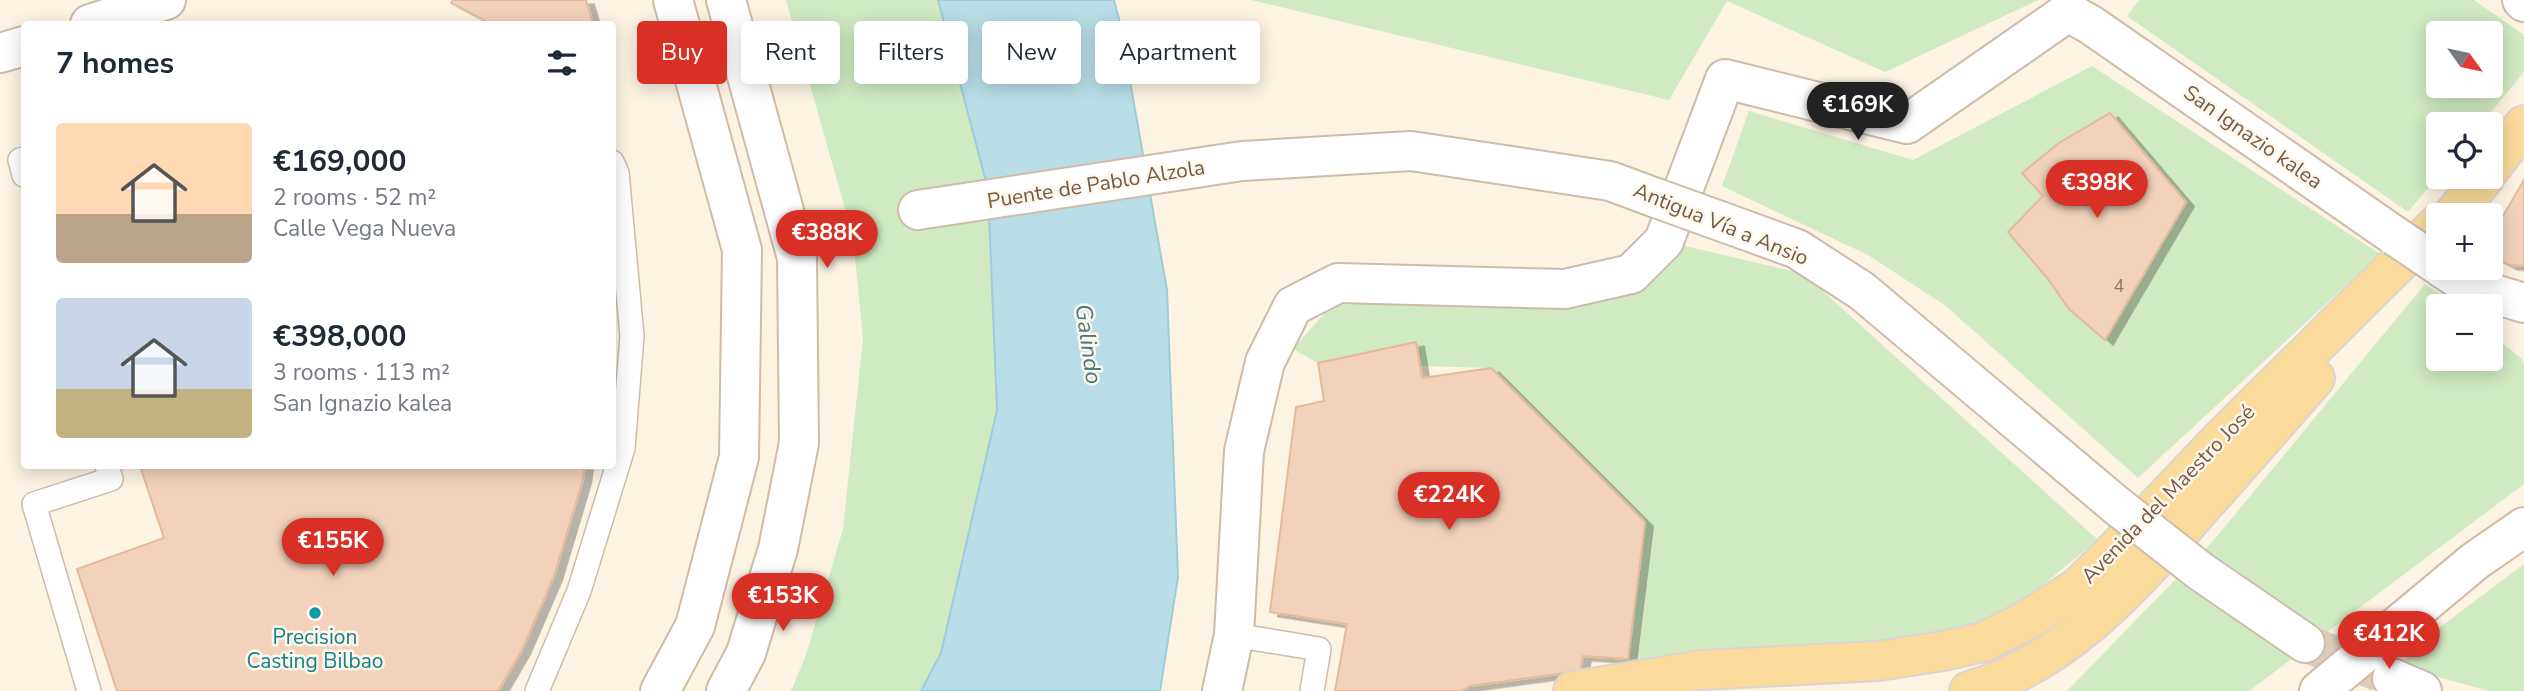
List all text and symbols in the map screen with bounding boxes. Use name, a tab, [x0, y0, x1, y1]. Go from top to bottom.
chip: Buy	[637, 21, 727, 84]
chip: Rent	[741, 21, 840, 84]
chip: Filters	[854, 21, 968, 84]
chip: New	[982, 21, 1081, 84]
chip: Apartment	[1095, 21, 1260, 84]
north arrow	[2426, 21, 2502, 98]
map controls	[2426, 21, 2503, 371]
text: 7 homes	[56, 43, 174, 84]
icon: filters	[543, 44, 581, 82]
street label: San Ignazio kalea	[2178, 79, 2328, 195]
pin: €169K	[1809, 82, 1907, 142]
text: €169K	[1823, 89, 1893, 120]
button: locate	[2426, 112, 2503, 189]
text: €169,000	[273, 141, 406, 182]
icon: home	[112, 151, 196, 235]
street label: Puente de Pablo Alzola	[985, 153, 1207, 215]
pin: €398K	[2048, 160, 2146, 220]
text: €398K	[2062, 167, 2132, 198]
street label: Antigua Vía a Ansio	[1629, 176, 1813, 272]
text: 2 rooms · 52 m²	[273, 182, 436, 213]
button: +	[2426, 203, 2503, 280]
pin: €388K	[778, 210, 876, 270]
text: Calle Vega Nueva	[273, 213, 456, 244]
text: €388K	[792, 217, 862, 248]
house number: 4	[2114, 274, 2125, 298]
button: −	[2426, 294, 2503, 371]
water label: Galindo	[1068, 302, 1109, 386]
text: €398,000	[273, 316, 406, 357]
icon: home	[112, 326, 196, 410]
text: 3 rooms · 113 m²	[273, 357, 450, 388]
text: San Ignazio kalea	[273, 388, 452, 419]
street label: Avenida del Maestro José	[2075, 398, 2261, 590]
pin: €224K	[1400, 472, 1498, 532]
text: €224K	[1414, 479, 1484, 510]
pin: €155K	[284, 518, 382, 578]
text: €155K	[298, 525, 368, 556]
pin: €153K	[734, 574, 832, 633]
text: €153K	[748, 580, 818, 611]
marker: Precision Casting Bilbao	[307, 605, 323, 621]
pin: €412K	[2340, 612, 2438, 671]
text: €412K	[2354, 618, 2424, 649]
place label: Precision Casting Bilbao	[246, 623, 384, 675]

